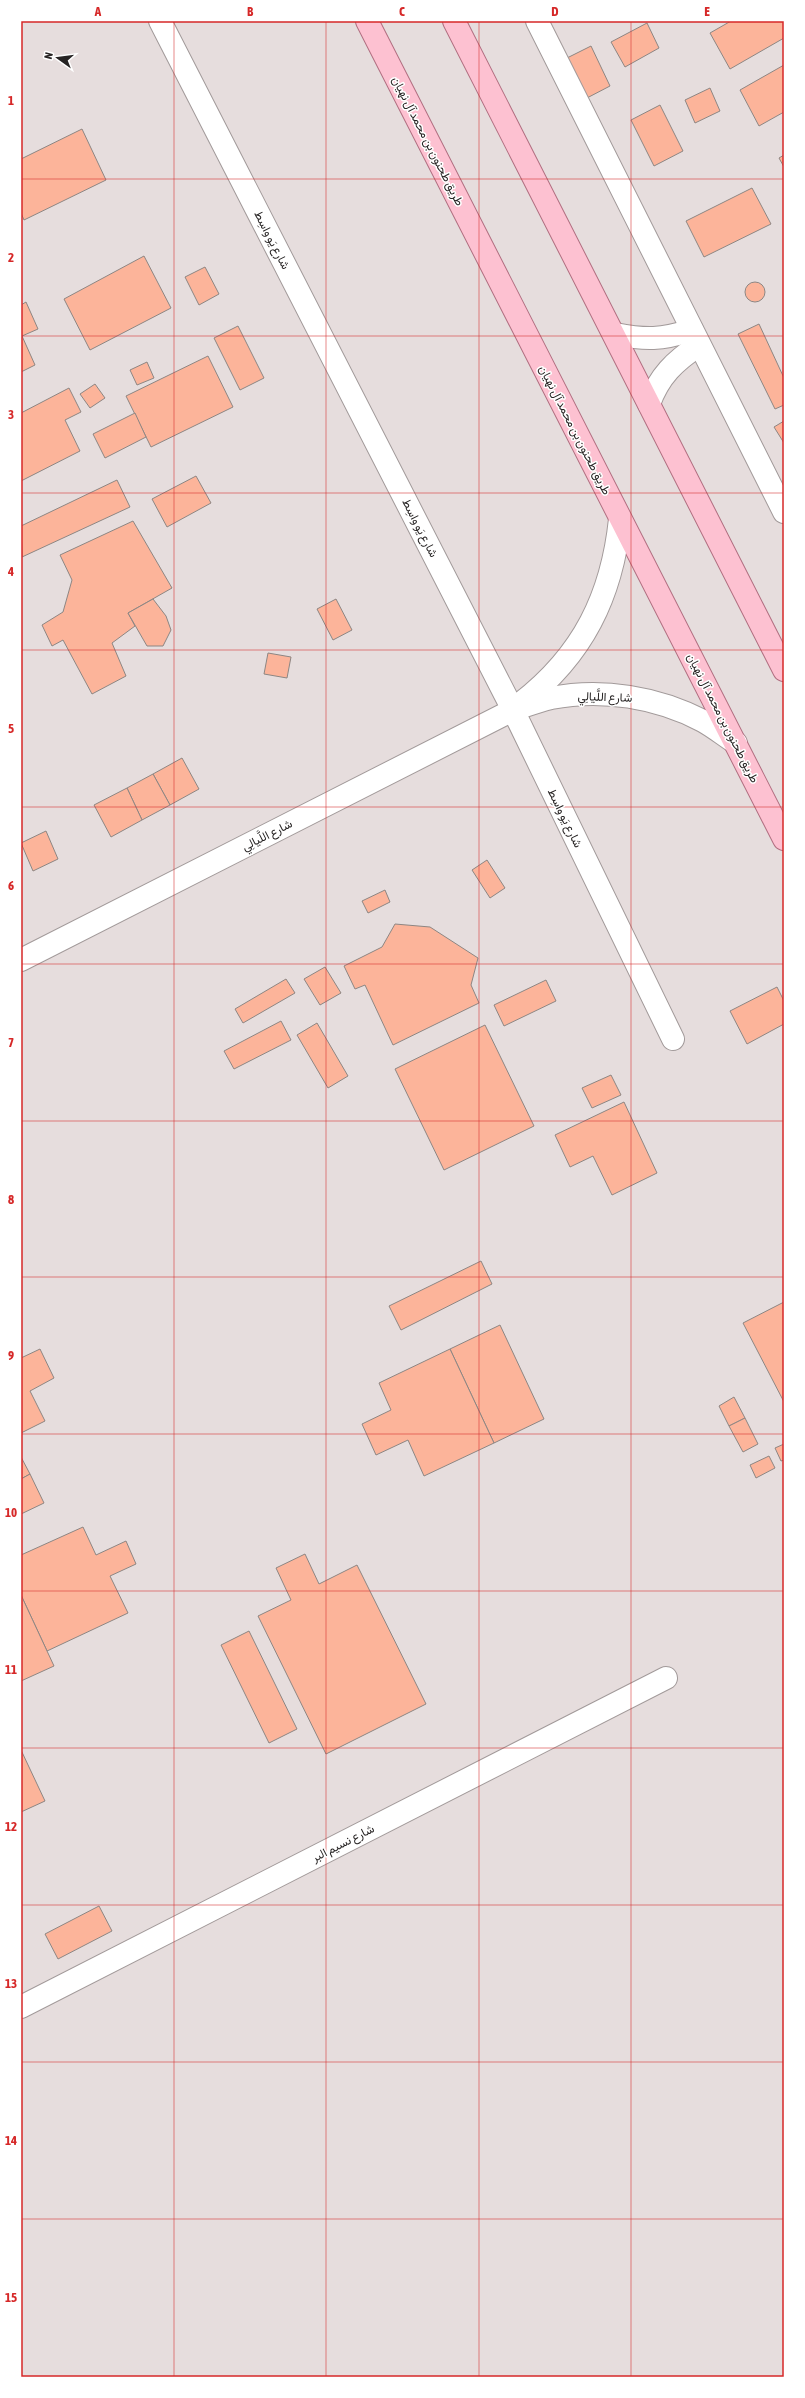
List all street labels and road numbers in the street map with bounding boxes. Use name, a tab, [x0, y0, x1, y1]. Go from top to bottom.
street label: طريق طحنون بن محمد آل نهيان	[388, 74, 467, 209]
street label: شارع يَو واسِط	[249, 208, 293, 273]
street label: طريق طحنون بن محمد آل نهيان	[535, 363, 614, 498]
street label: شارع يَو واسِط	[397, 496, 441, 561]
street label: طريق طحنون بن محمد آل نهيان	[683, 651, 762, 786]
street label: شارع اللَّيالِي	[577, 687, 633, 708]
street label: شارع يَو واسِط	[543, 786, 585, 851]
street label: شارع اللَّيالِي	[239, 814, 296, 856]
street label: شارع نسيم البر	[309, 1821, 377, 1867]

